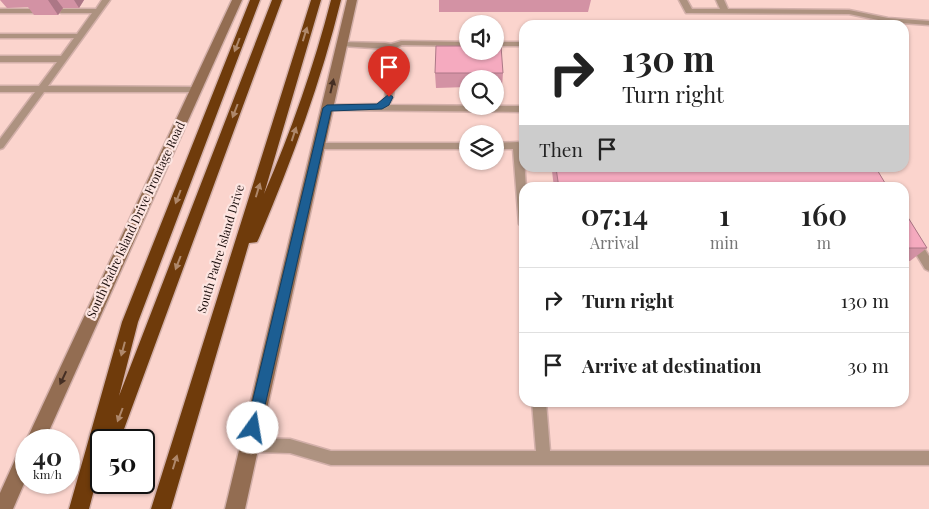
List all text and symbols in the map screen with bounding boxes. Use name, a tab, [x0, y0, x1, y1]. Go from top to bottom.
map controls	[459, 15, 504, 170]
button: sound	[459, 15, 504, 60]
one-way arrow	[302, 27, 310, 42]
text: 130 m	[622, 34, 715, 81]
one-way arrow	[233, 38, 240, 53]
icon: right	[539, 40, 604, 105]
pin	[368, 46, 410, 97]
icon: arrive	[375, 53, 403, 81]
button: search	[459, 70, 504, 115]
one-way arrow	[328, 79, 336, 94]
text: Turn right	[622, 79, 724, 109]
one-way arrow	[231, 104, 239, 119]
street label: South Padre Island Drive Frontage Road	[82, 119, 188, 320]
button: layers	[459, 125, 504, 170]
one-way arrow	[290, 126, 298, 141]
icon: arrive	[593, 135, 621, 163]
text: Then	[539, 136, 583, 162]
street label: South Padre Island Drive	[193, 182, 247, 315]
one-way arrow	[254, 182, 262, 197]
one-way arrow	[174, 190, 182, 204]
text: 07:14	[581, 194, 648, 234]
text: 1	[719, 194, 730, 234]
text: 160	[800, 194, 847, 234]
text: Arrival	[590, 232, 639, 253]
text: min	[710, 232, 739, 253]
text: m	[817, 232, 831, 253]
one-way arrow	[173, 256, 181, 270]
icon: right	[539, 286, 567, 314]
text: Turn right	[582, 287, 674, 313]
text: 130 m	[841, 287, 889, 313]
one-way arrow	[118, 342, 126, 357]
icon: arrive	[539, 351, 567, 379]
text: Arrive at destination	[582, 352, 762, 378]
text: 30 m	[847, 352, 889, 378]
one-way arrow	[59, 371, 67, 385]
position arrow	[226, 401, 278, 453]
one-way arrow	[116, 408, 124, 423]
speed limit sign: 50	[90, 429, 155, 494]
text: 40	[33, 439, 62, 472]
one-way arrow	[171, 455, 179, 470]
text: km/h	[33, 466, 62, 482]

